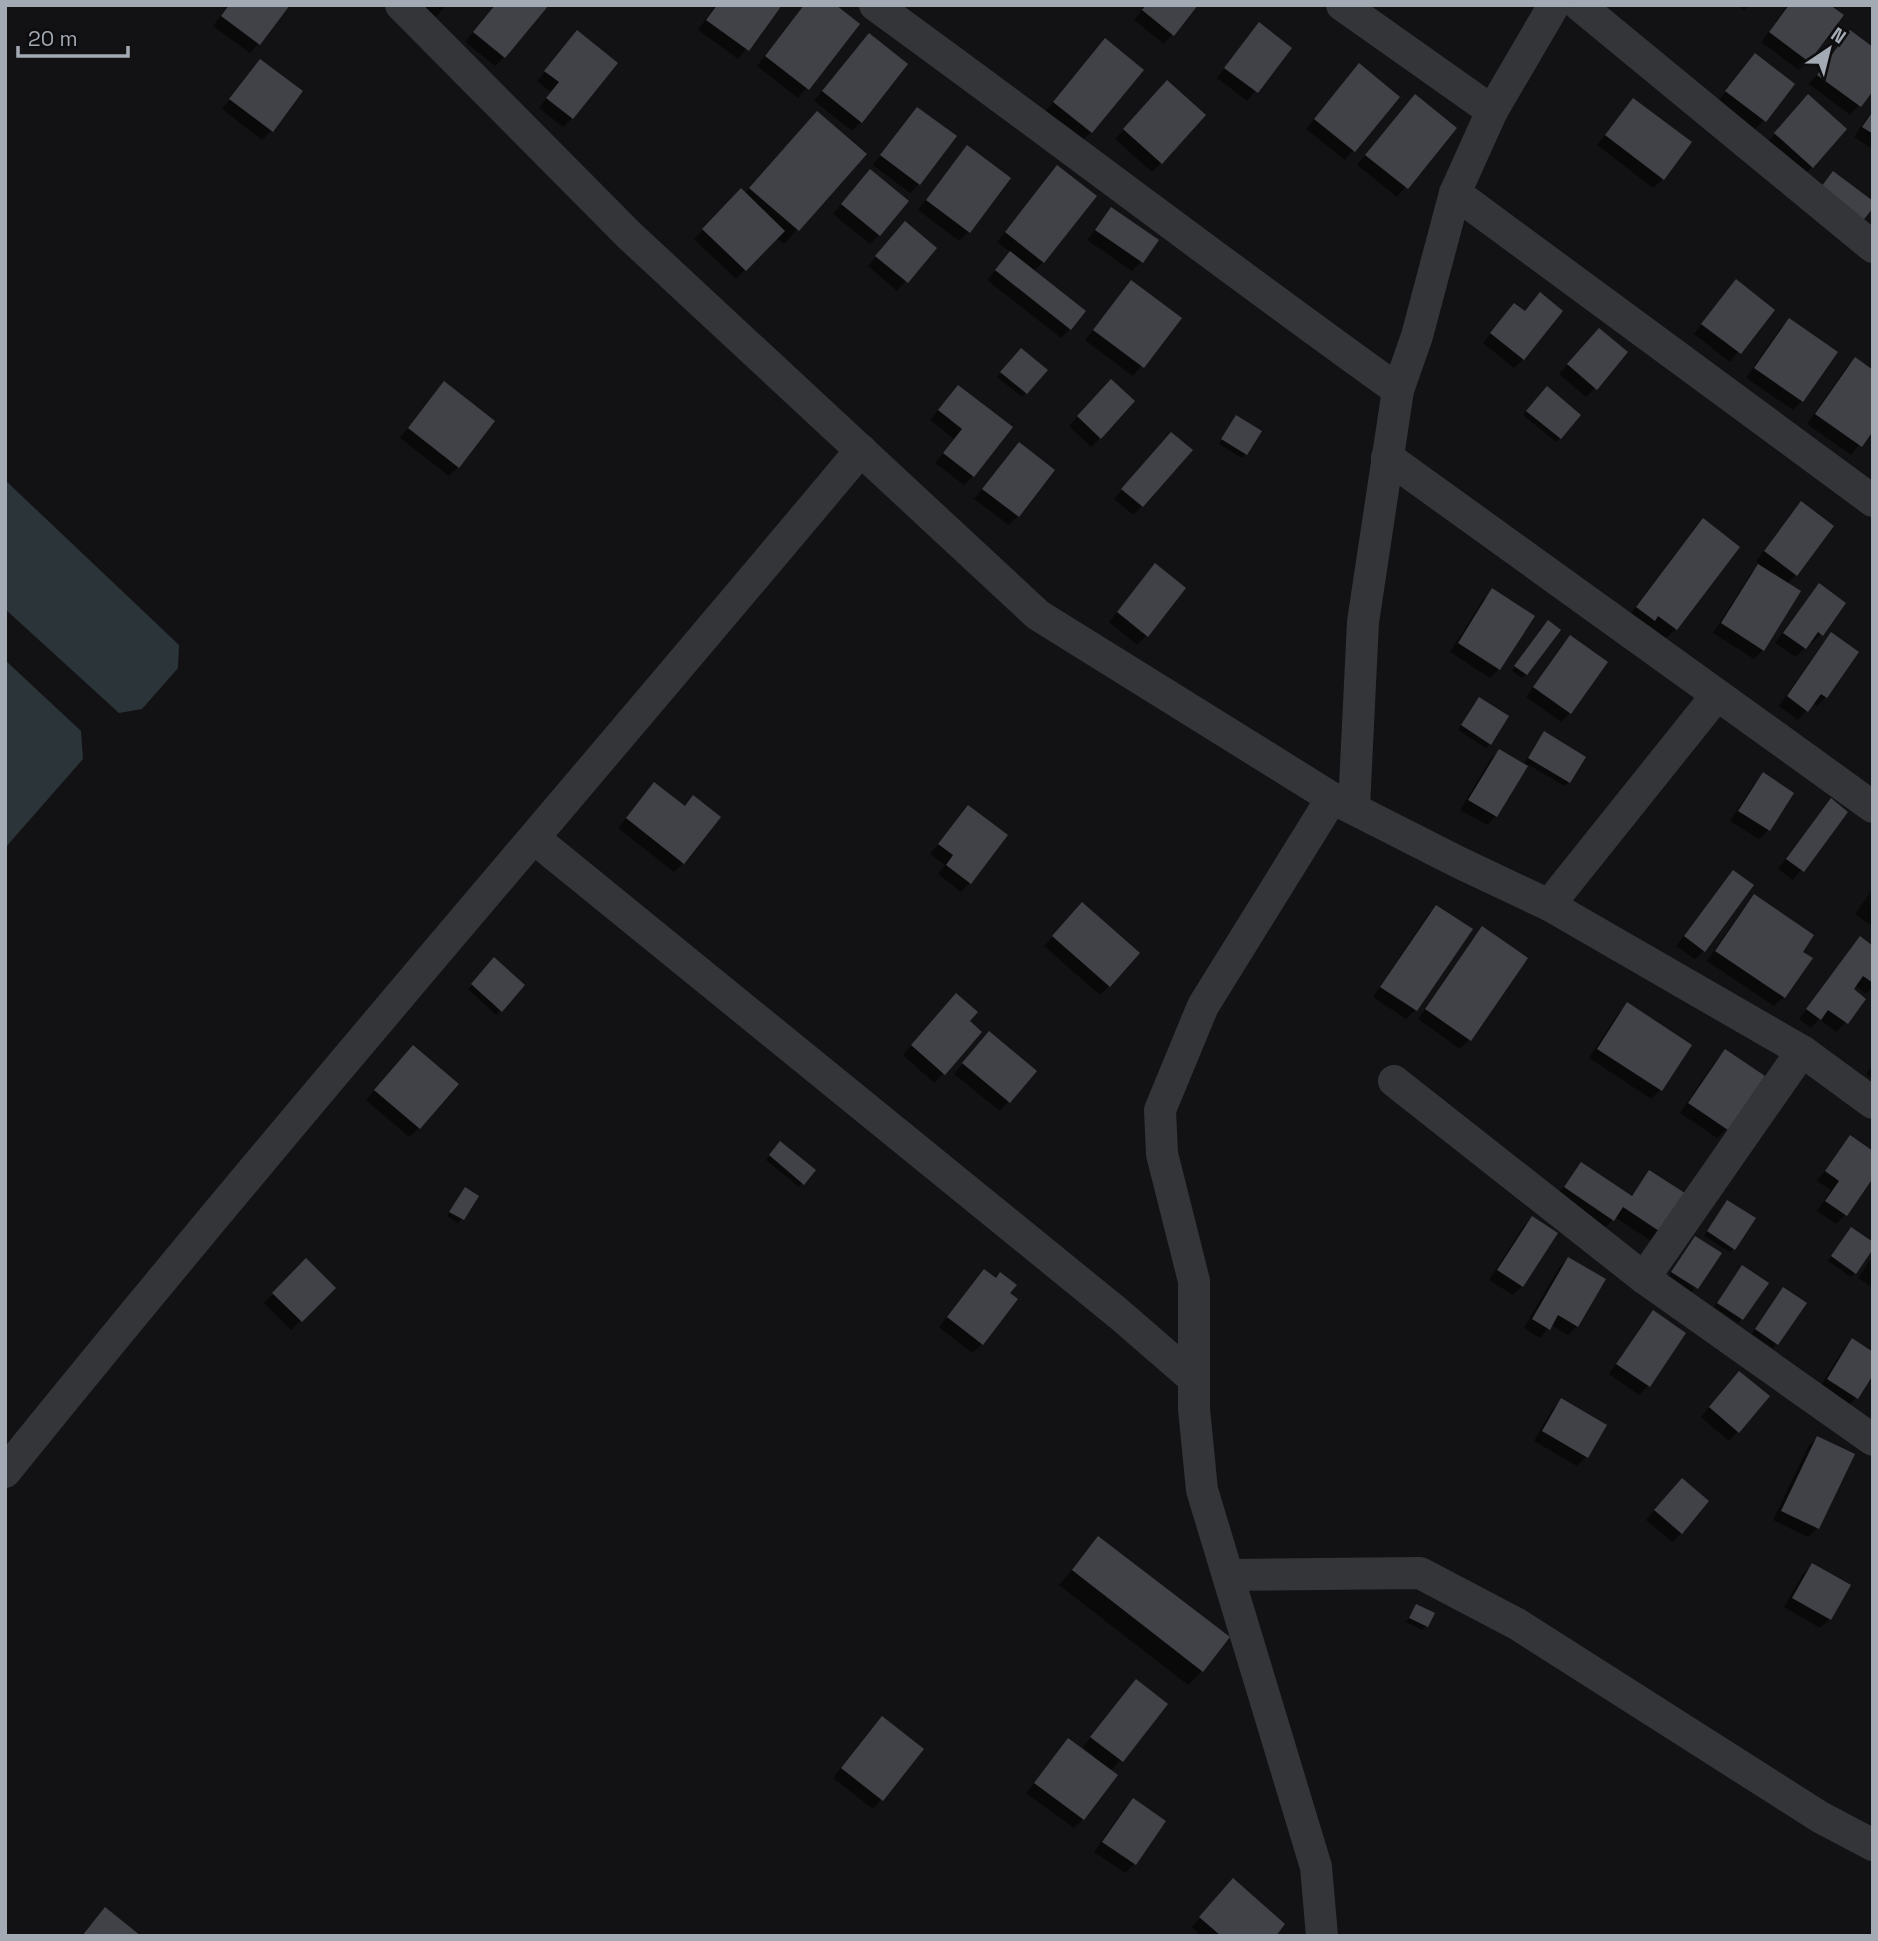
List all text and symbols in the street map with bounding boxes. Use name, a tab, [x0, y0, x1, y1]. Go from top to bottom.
scale bar	[18, 14, 128, 58]
north arrow	[1794, 14, 1864, 84]
text: N	[1826, 22, 1851, 49]
text: 20 m	[28, 25, 78, 52]

